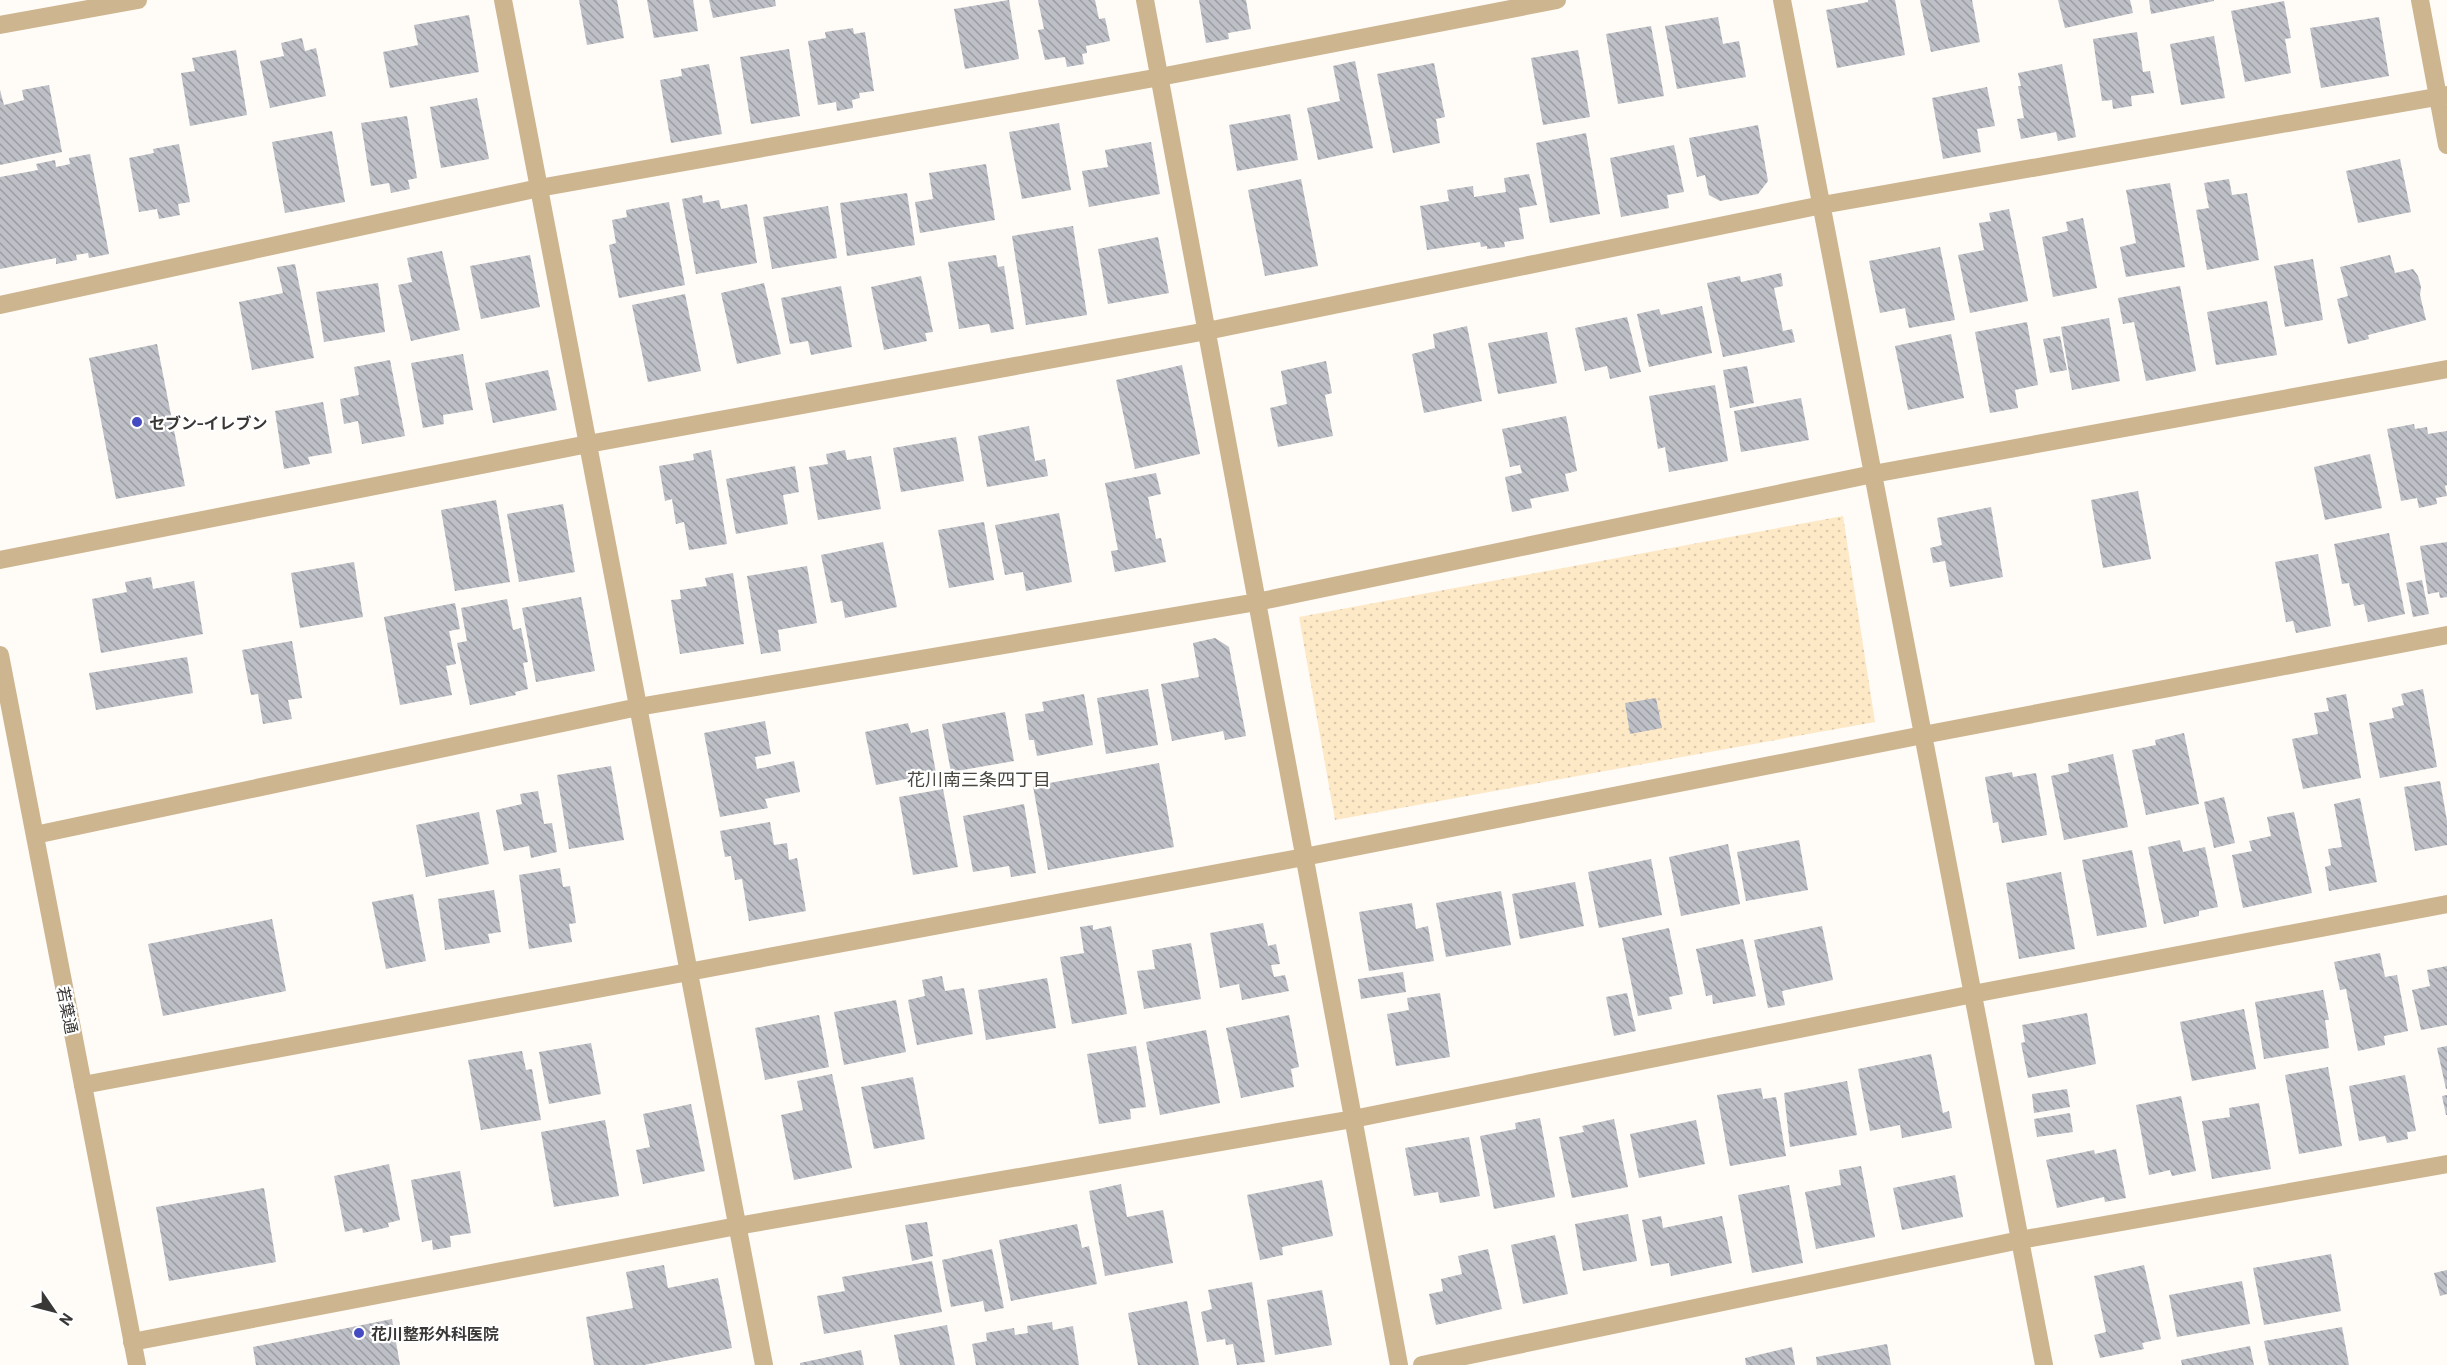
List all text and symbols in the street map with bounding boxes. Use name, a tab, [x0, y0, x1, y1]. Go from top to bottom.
place label: セブン-イレブン	[149, 413, 268, 432]
marker: セブン-イレブン	[130, 415, 144, 429]
district label: 花川南三条四丁目	[907, 768, 1051, 790]
street label: 若葉通	[54, 985, 82, 1035]
north arrow	[24, 1281, 84, 1341]
text: N	[56, 1310, 78, 1330]
place label: 花川整形外科医院	[371, 1324, 499, 1343]
marker: 花川整形外科医院	[352, 1326, 366, 1340]

